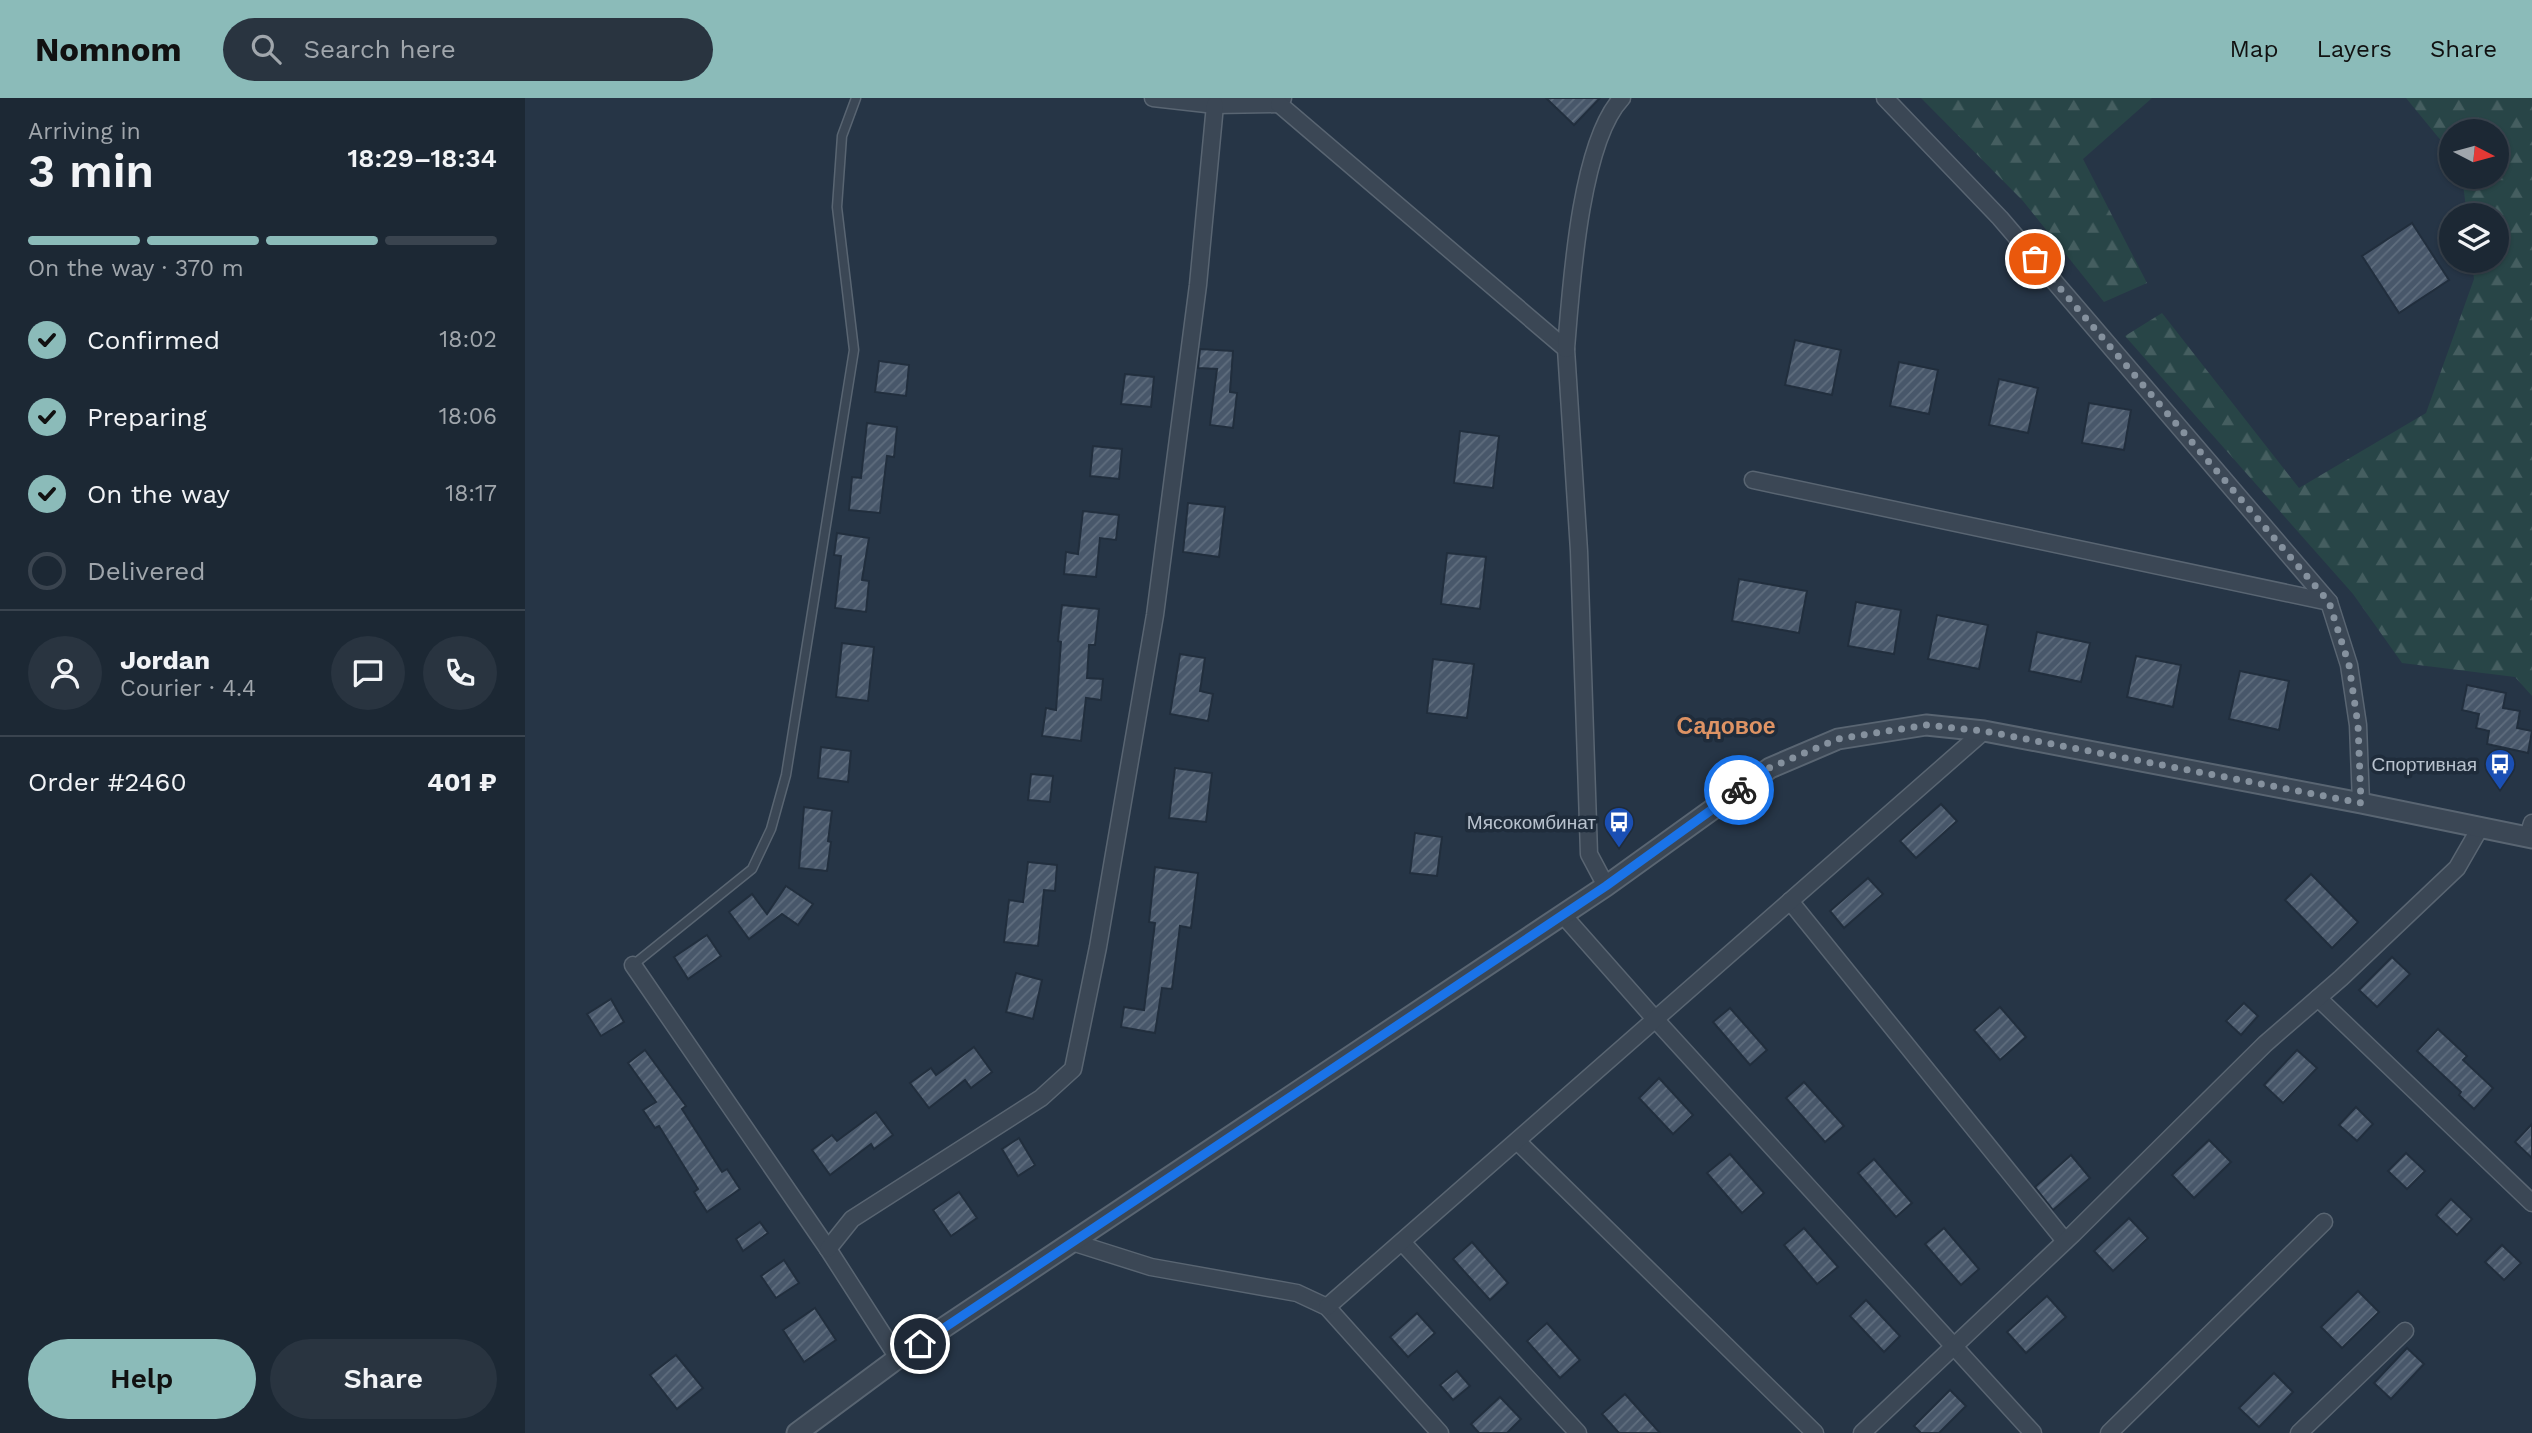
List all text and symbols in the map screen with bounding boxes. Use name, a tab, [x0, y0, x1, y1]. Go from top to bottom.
search box	[223, 18, 713, 81]
text: Nomnom	[35, 30, 181, 69]
icon: search	[247, 30, 285, 68]
text: Search here	[303, 34, 456, 64]
text: Map	[2230, 35, 2278, 63]
text: Layers	[2316, 35, 2392, 63]
text: Share	[2430, 35, 2497, 63]
text: Arriving in	[28, 118, 141, 145]
north arrow	[2439, 119, 2509, 189]
map controls	[2439, 119, 2509, 273]
text: 18:29–18:34	[348, 143, 497, 173]
text: 3 min	[28, 144, 154, 198]
button: layers	[2439, 203, 2509, 273]
pin	[2005, 229, 2065, 289]
icon: bag	[2016, 240, 2054, 278]
text: On the way · 370 m	[28, 255, 244, 282]
icon: check	[28, 321, 66, 359]
text: Confirmed	[87, 325, 220, 355]
text: 18:02	[439, 326, 497, 353]
icon: check	[28, 398, 66, 436]
text: Preparing	[87, 402, 207, 432]
text: 18:06	[439, 403, 497, 430]
icon: check	[28, 475, 66, 513]
text: On the way	[87, 479, 230, 509]
text: 18:17	[445, 480, 497, 507]
text: Delivered	[87, 556, 206, 586]
button: person	[28, 636, 102, 710]
button: chat	[331, 636, 405, 710]
button: phone	[423, 636, 497, 710]
text: Jordan	[120, 645, 210, 675]
text: Courier · 4.4	[120, 675, 256, 702]
district label: Садовое	[1676, 713, 1776, 740]
bus stop icon: Спортивная	[2483, 747, 2517, 791]
place label: Спортивная	[2372, 753, 2477, 776]
courier	[1704, 755, 1774, 825]
text: Order #2460	[28, 767, 187, 797]
text: 401 ₽	[427, 767, 497, 797]
icon: bike	[1720, 771, 1758, 809]
bus stop icon: Мясокомбинат	[1602, 805, 1636, 849]
place label: Мясокомбинат	[1467, 811, 1596, 834]
pin	[890, 1314, 950, 1374]
icon: home	[901, 1325, 939, 1363]
button: Help	[28, 1339, 256, 1419]
button: Share	[270, 1339, 497, 1419]

